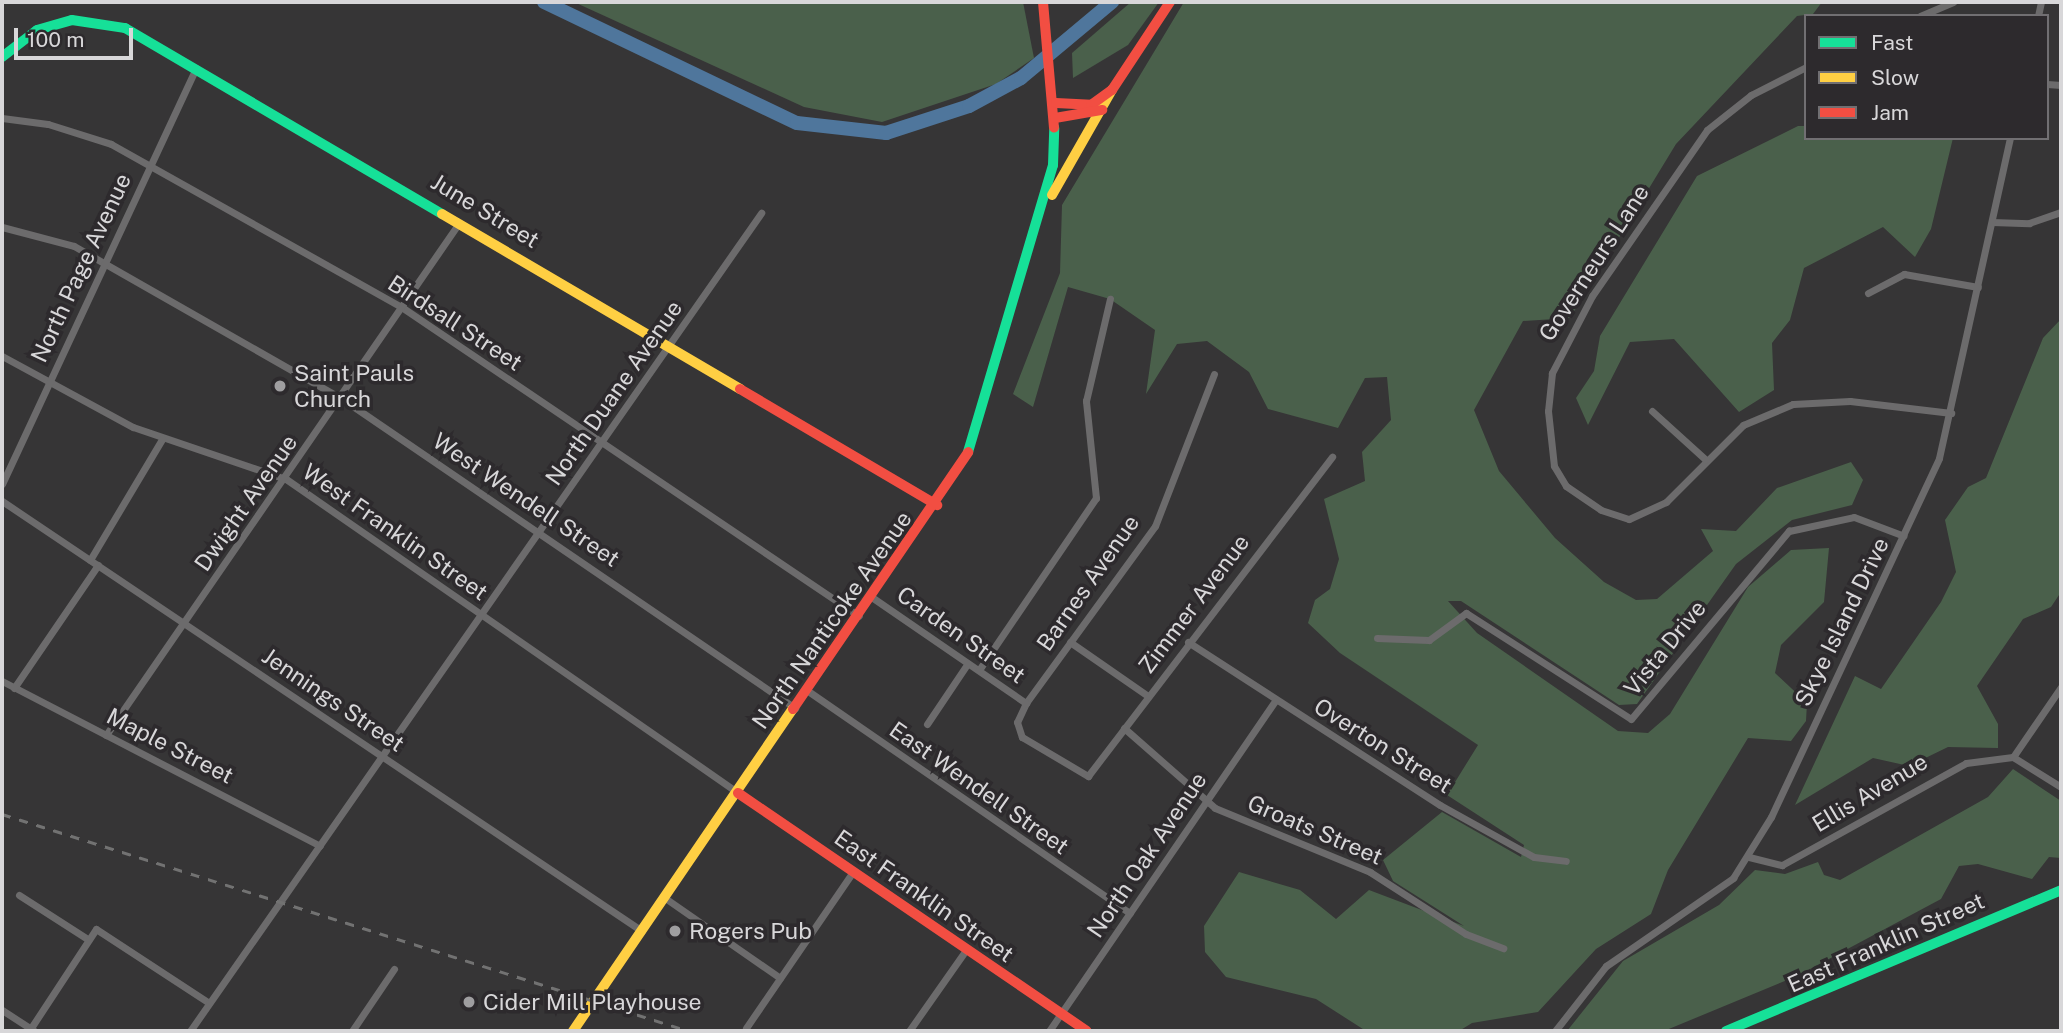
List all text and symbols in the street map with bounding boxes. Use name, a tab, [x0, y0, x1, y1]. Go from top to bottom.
scale bar	[18, 14, 136, 58]
legend	[1804, 14, 2049, 140]
text: 100 m	[27, 27, 84, 52]
text: Fast	[1871, 30, 1913, 55]
text: Slow	[1871, 65, 1919, 90]
text: Jam	[1871, 100, 1909, 125]
street label: June Street	[426, 168, 544, 254]
street label: North Page Avenue	[25, 169, 137, 367]
street label: Governeurs Lane	[1533, 180, 1655, 346]
street label: Birdsall Street	[383, 269, 527, 377]
street label: North Duane Avenue	[540, 295, 688, 491]
place label: Saint Pauls Church	[294, 359, 414, 413]
marker: Saint Pauls Church	[272, 378, 288, 394]
street label: West Wendell Street	[427, 427, 625, 573]
street label: Dwight Avenue	[189, 429, 303, 577]
street label: West Franklin Street	[297, 458, 493, 606]
street label: North Nanticoke Avenue	[746, 506, 918, 734]
street label: Barnes Avenue	[1031, 510, 1145, 656]
street label: Zimmer Avenue	[1133, 529, 1255, 679]
street label: Skye Island Drive	[1789, 533, 1895, 711]
street label: Carden Street	[892, 581, 1030, 689]
street label: Vista Drive	[1618, 595, 1712, 701]
street label: Jennings Street	[257, 642, 409, 758]
street label: Overton Street	[1309, 693, 1457, 799]
street label: Maple Street	[102, 702, 238, 790]
street label: East Wendell Street	[884, 716, 1074, 860]
street label: Ellis Avenue	[1807, 748, 1933, 838]
street label: North Oak Avenue	[1081, 767, 1213, 943]
street label: Groats Street	[1243, 789, 1387, 871]
street label: East Franklin Street	[829, 824, 1019, 968]
street label: East Franklin Street	[1783, 887, 1989, 999]
place label: Rogers Pub	[689, 917, 812, 945]
marker: Rogers Pub	[667, 923, 683, 939]
place label: Cider Mill Playhouse	[483, 988, 702, 1016]
marker: Cider Mill Playhouse	[461, 994, 477, 1010]

